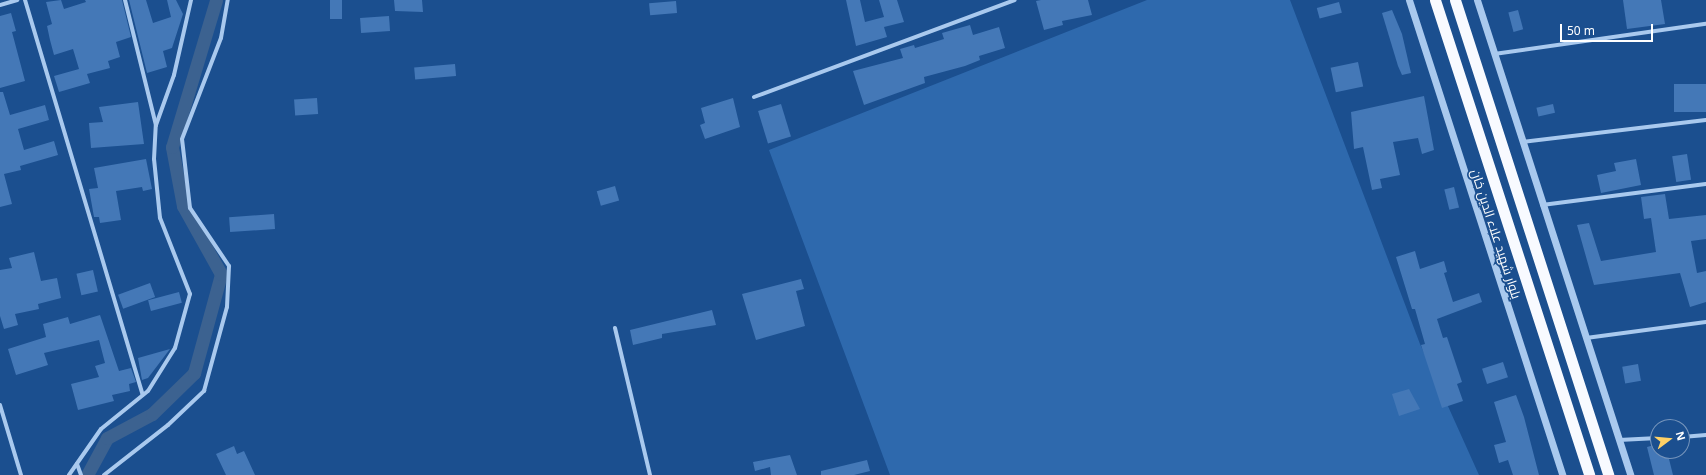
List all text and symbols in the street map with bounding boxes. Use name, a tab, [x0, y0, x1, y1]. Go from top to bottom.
scale bar	[1562, 16, 1655, 42]
text: 50 m	[1567, 22, 1595, 39]
street label: بلوار شهید علاء الدین خان	[1468, 167, 1524, 301]
north arrow	[1650, 419, 1690, 459]
text: N	[1673, 429, 1689, 442]

